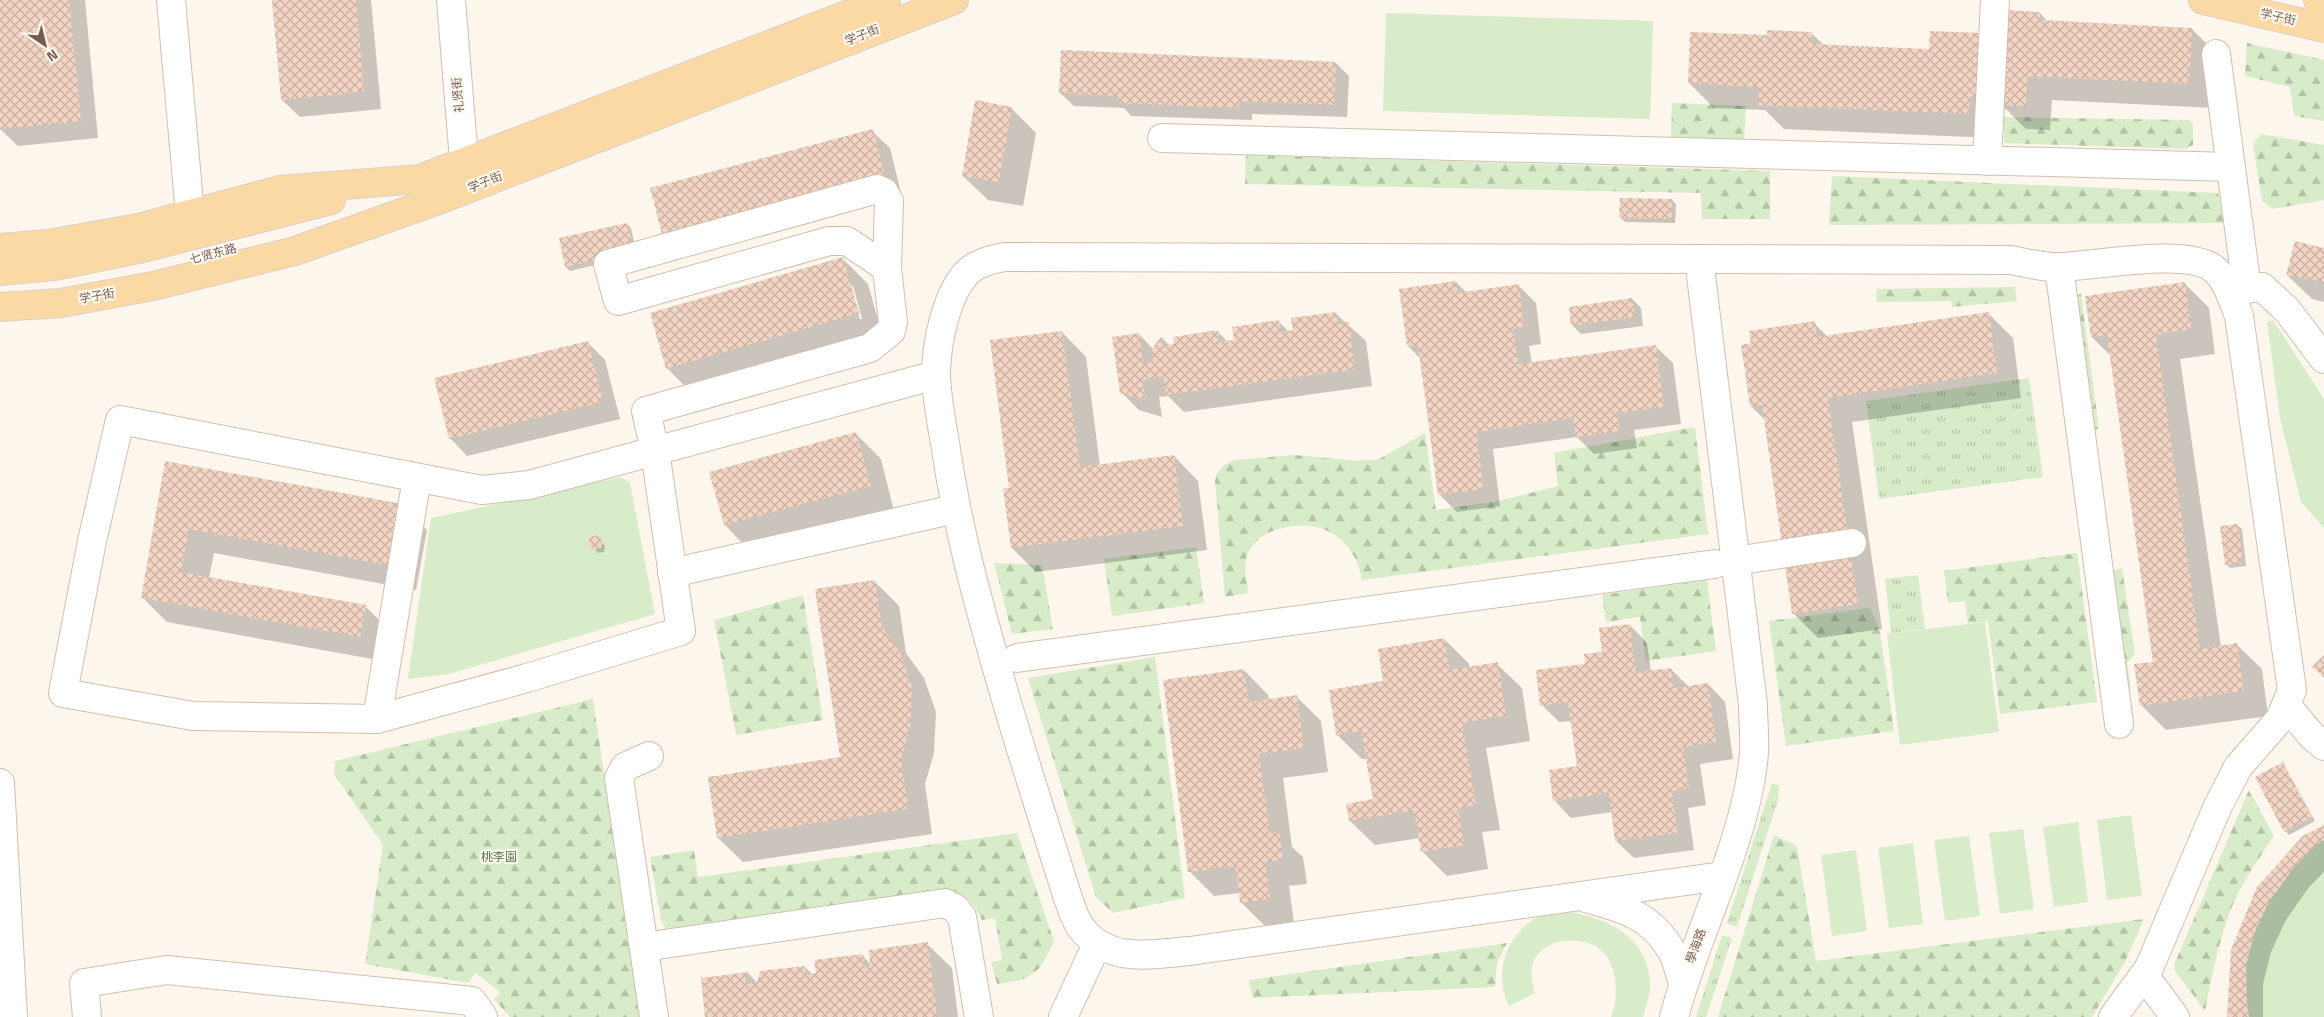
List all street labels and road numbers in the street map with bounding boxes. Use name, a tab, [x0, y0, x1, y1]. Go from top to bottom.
street label: 学子街	[2258, 3, 2298, 30]
street label: 学子街	[842, 19, 882, 50]
street label: 礼贤街	[446, 76, 469, 114]
street label: 学子街	[465, 166, 505, 197]
street label: 七贤东路	[187, 238, 239, 269]
street label: 学子街	[78, 283, 116, 308]
street label: 學海路	[1680, 926, 1711, 966]

